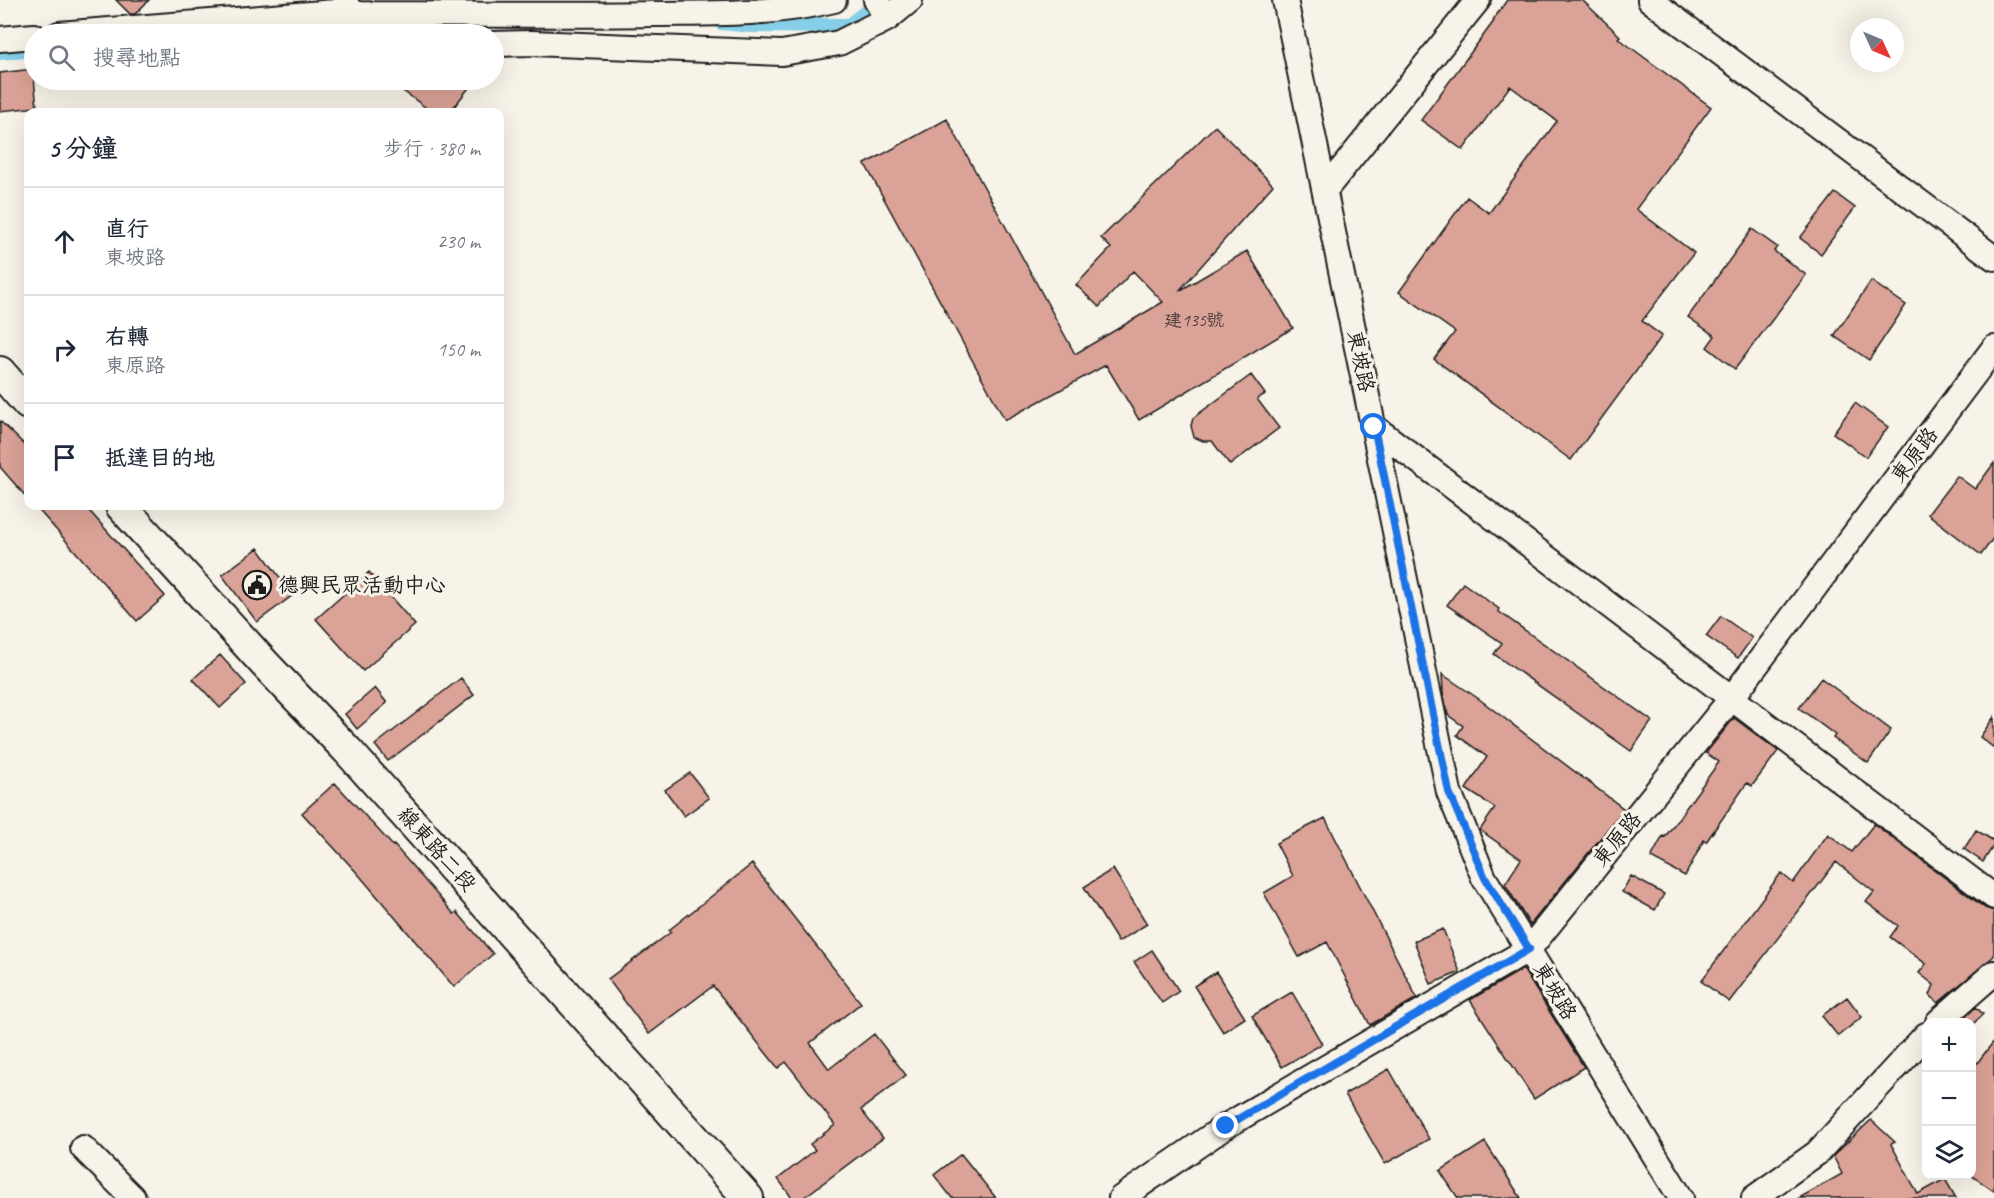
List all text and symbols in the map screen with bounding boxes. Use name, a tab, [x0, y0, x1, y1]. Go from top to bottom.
north arrow	[1850, 18, 1904, 72]
search box	[24, 24, 504, 90]
icon: search	[45, 41, 78, 74]
text: 搜尋地點	[93, 44, 181, 72]
text: 5 分鐘	[48, 132, 118, 165]
text: 步行 · 380 m	[384, 136, 480, 161]
text: 直行	[105, 215, 149, 243]
icon: ahead	[48, 225, 81, 258]
text: 230 m	[437, 229, 480, 254]
text: 東坡路	[105, 245, 165, 270]
house number: 建135號	[1164, 309, 1224, 331]
text: 右轉	[105, 323, 149, 351]
street label: 東坡路	[1342, 327, 1380, 395]
icon: right	[48, 333, 81, 366]
text: 150 m	[437, 337, 480, 362]
text: 東原路	[105, 353, 165, 378]
route start	[1360, 413, 1386, 439]
street label: 東原路	[1885, 422, 1943, 488]
icon: arrive	[48, 441, 81, 474]
text: 抵達目的地	[105, 444, 215, 472]
public building icon: 德興民眾活動中心	[241, 569, 273, 601]
place label: 德興民眾活動中心	[278, 572, 446, 598]
street label: 線東路二段	[392, 801, 482, 897]
street label: 東原路	[1587, 806, 1647, 872]
street label: 東坡路	[1528, 957, 1582, 1025]
map controls	[1922, 1018, 1976, 1180]
button: +	[1922, 1018, 1976, 1072]
button: −	[1922, 1072, 1976, 1126]
route end	[1212, 1112, 1238, 1138]
button: layers	[1922, 1126, 1976, 1180]

